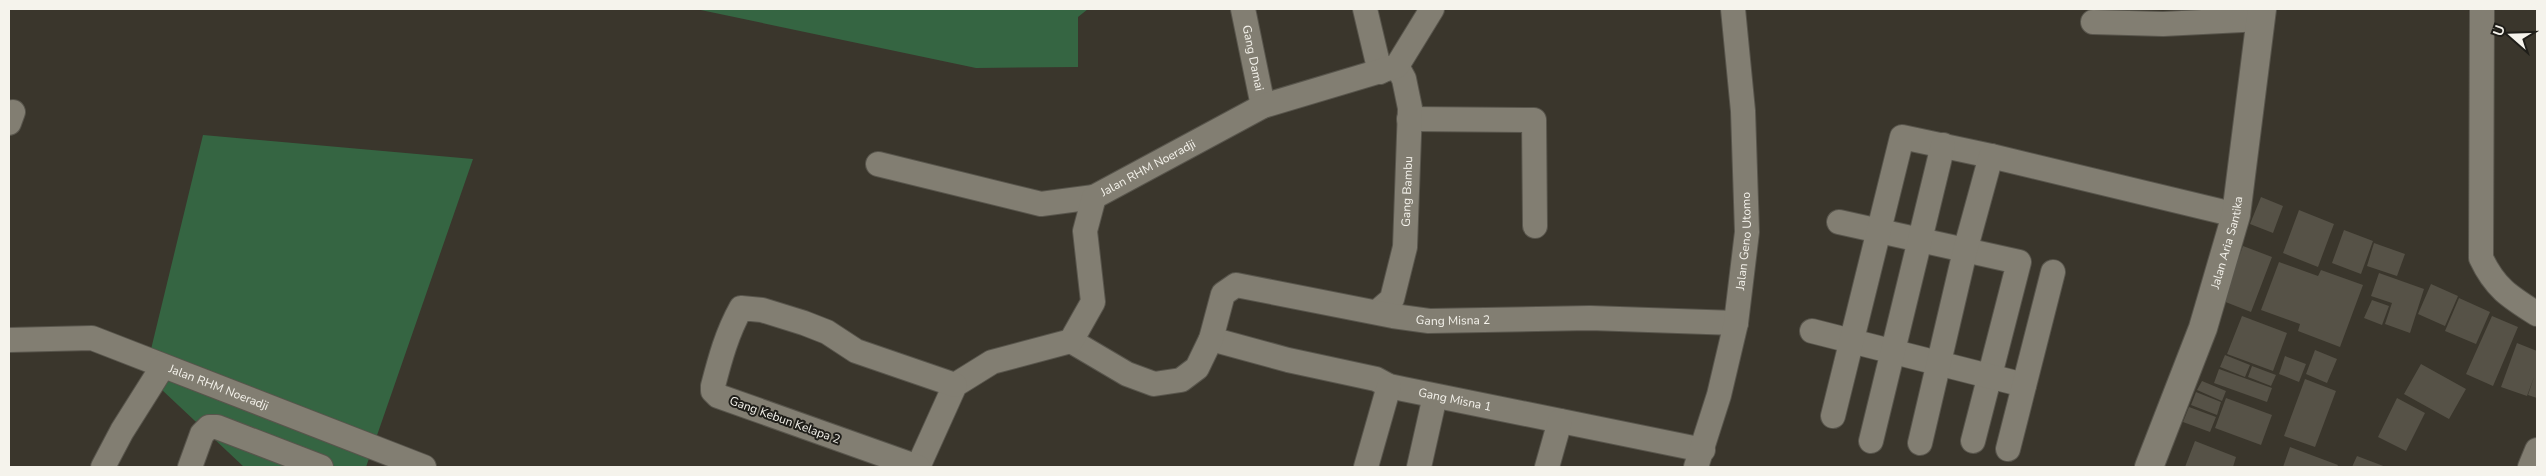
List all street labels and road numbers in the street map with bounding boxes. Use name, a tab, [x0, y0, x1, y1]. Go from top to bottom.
street label: Gang Damai	[1239, 24, 1268, 92]
street label: Jalan RHM Noeradji	[1097, 136, 1198, 201]
street label: Gang Bambu	[1398, 156, 1416, 227]
street label: Jalan Geno Utomo	[1732, 191, 1755, 292]
street label: Jalan Aria Santika	[2207, 195, 2246, 292]
street label: Gang Misna 2	[1415, 311, 1490, 329]
street label: Jalan RHM Noeradji	[166, 360, 271, 414]
street label: Gang Misna 1	[1417, 384, 1493, 415]
street label: Gang Kebun Kelapa 2	[727, 393, 843, 447]

